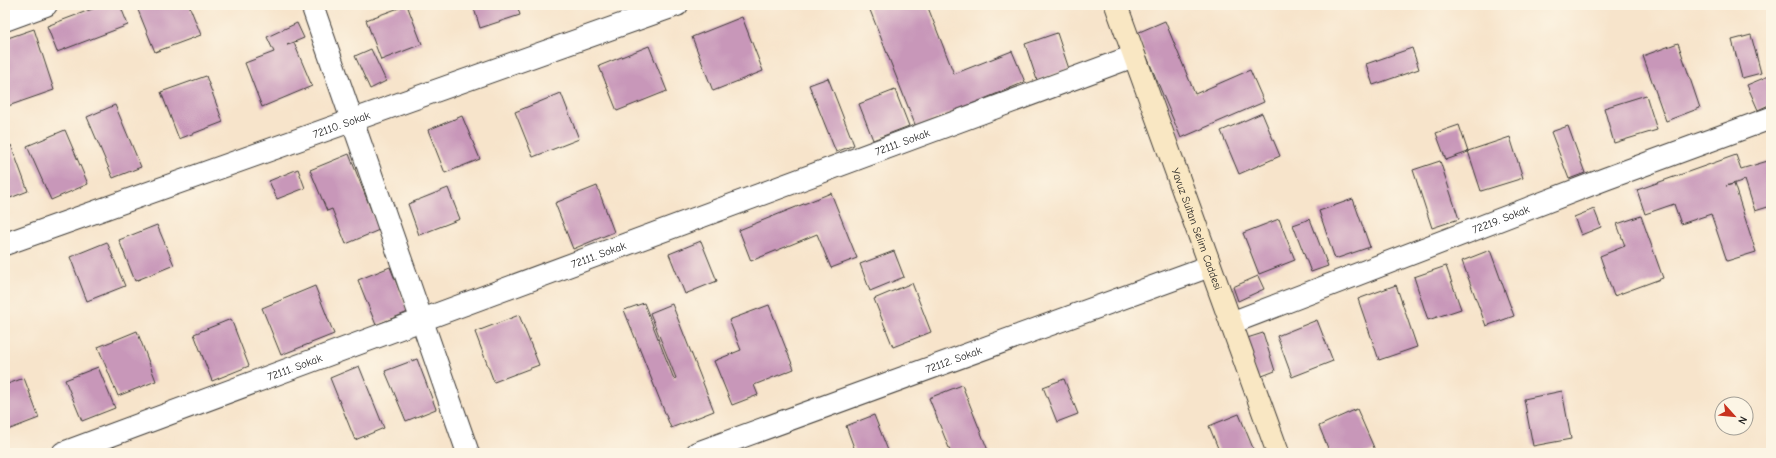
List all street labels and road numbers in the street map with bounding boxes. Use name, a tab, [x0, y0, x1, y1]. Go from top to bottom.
street label: 72110. Sokak	[311, 108, 373, 141]
street label: 72111. Sokak	[873, 126, 932, 158]
street label: Yavuz Sultan Selim Caddesi	[1168, 166, 1224, 292]
street label: 72219. Sokak	[1470, 202, 1532, 237]
street label: 72111. Sokak	[569, 239, 628, 271]
street label: 72112. Sokak	[924, 344, 984, 376]
street label: 72111. Sokak	[266, 351, 325, 384]

